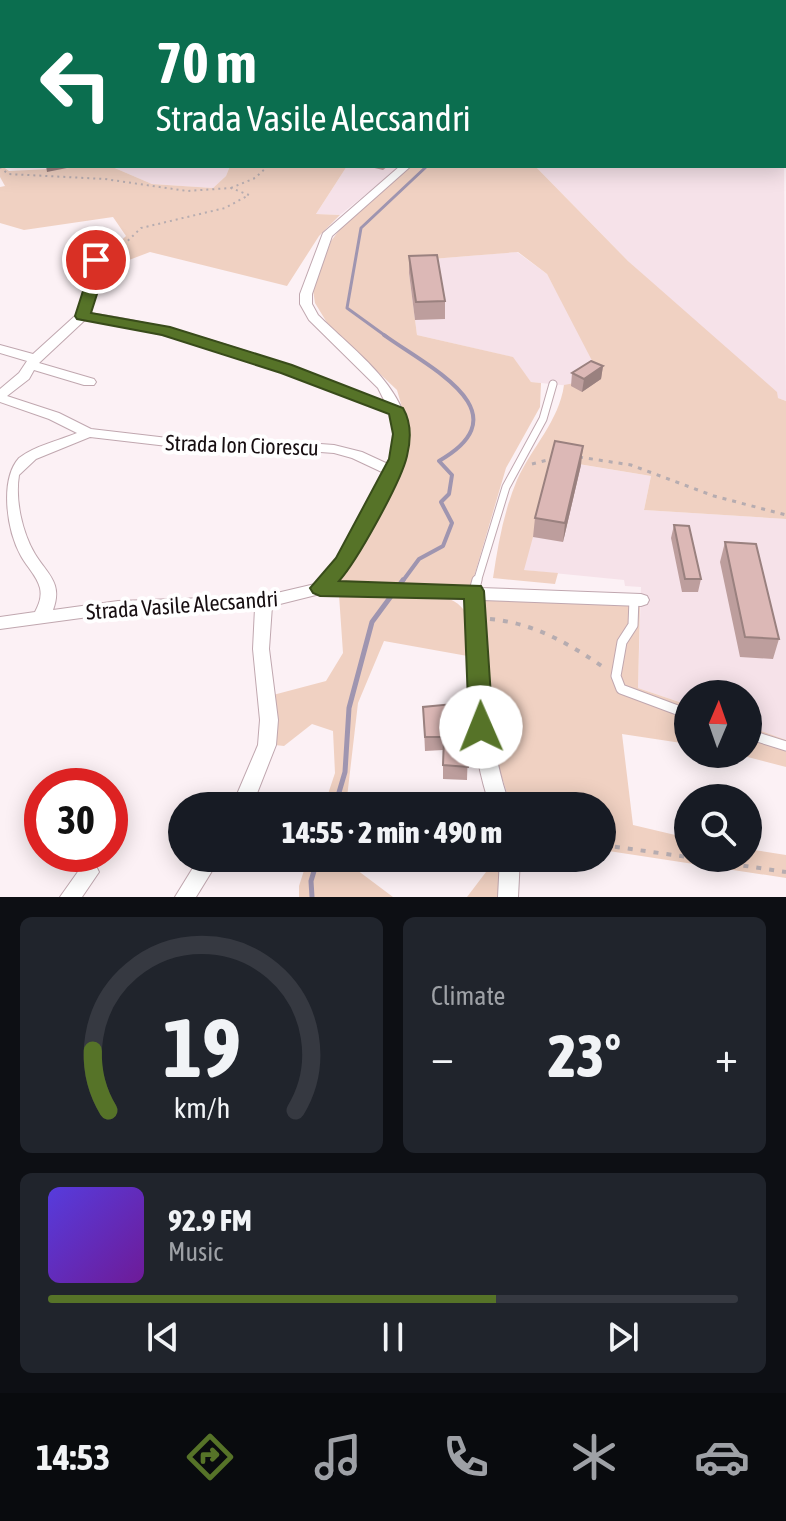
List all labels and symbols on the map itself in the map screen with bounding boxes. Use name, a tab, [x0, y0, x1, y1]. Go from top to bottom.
pin	[62, 226, 130, 294]
street label: Strada Ion Ciorescu	[165, 429, 319, 461]
street label: Strada Vasile Alecsandri	[85, 585, 279, 625]
north arrow	[674, 680, 762, 768]
position arrow	[439, 685, 523, 769]
speed limit sign: 30	[24, 768, 128, 872]

